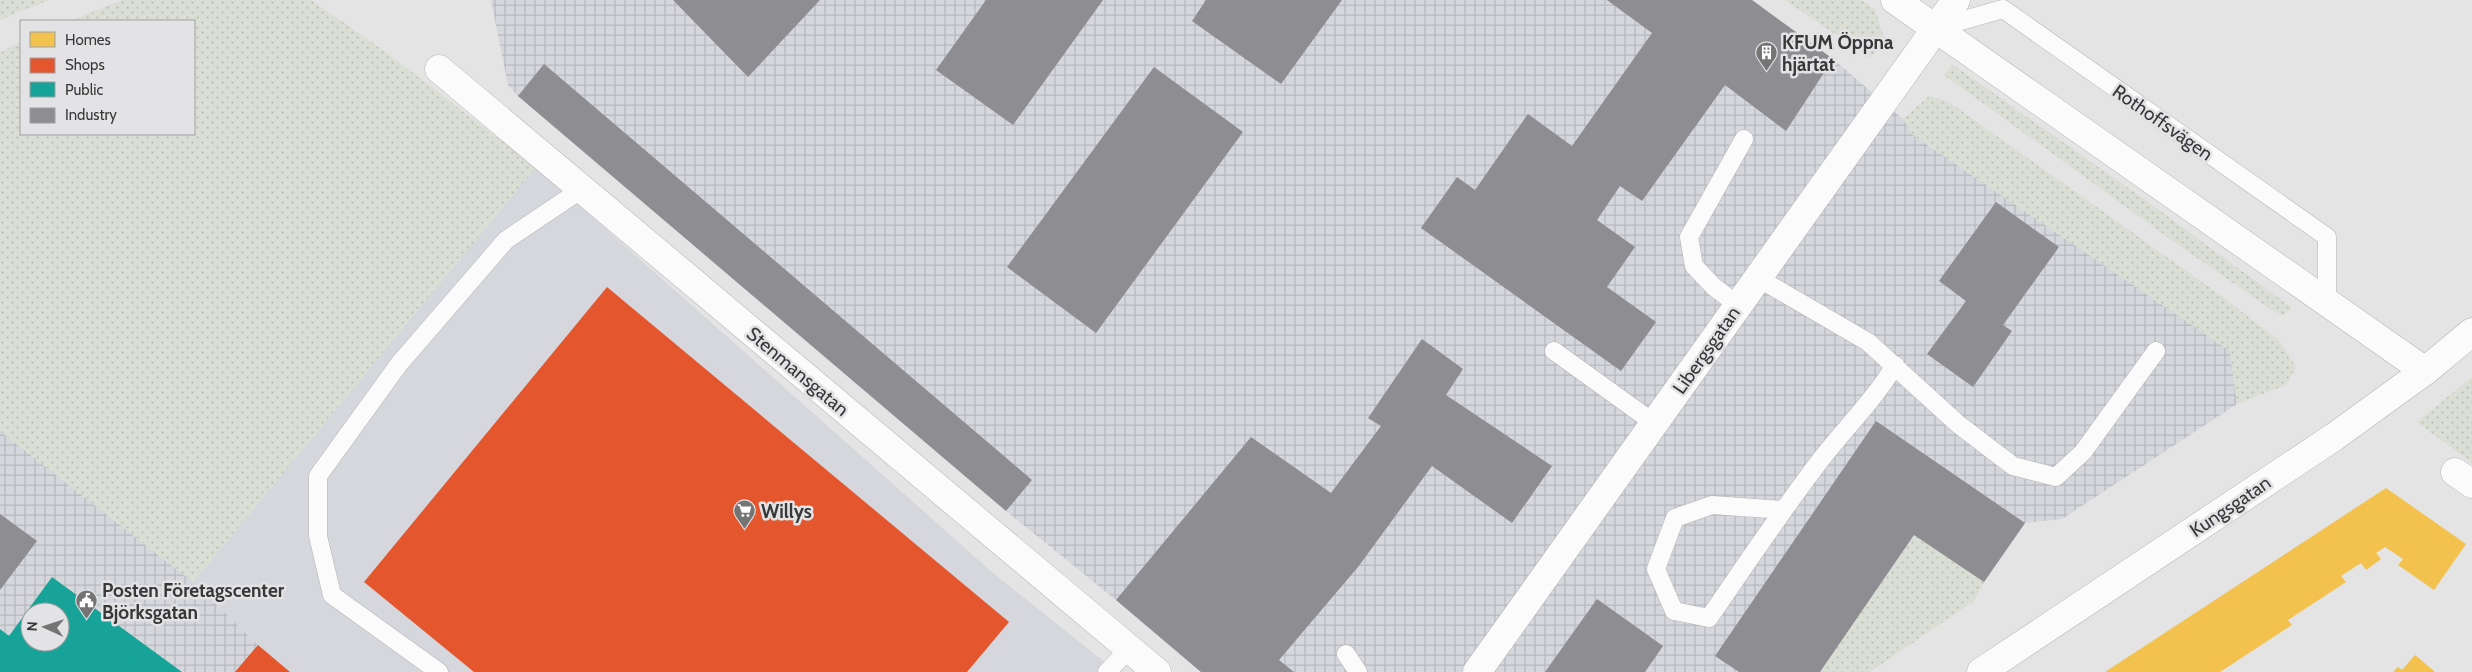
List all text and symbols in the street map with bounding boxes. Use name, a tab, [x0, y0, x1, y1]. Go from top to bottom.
legend	[20, 20, 195, 135]
text: Homes	[65, 31, 111, 49]
place label: KFUM Öppna hjärtat	[1782, 31, 1894, 76]
building icon: KFUM Öppna hjärtat	[1754, 41, 1778, 72]
text: Shops	[65, 56, 105, 74]
street label: Rothoffsvägen	[2108, 79, 2217, 165]
text: Public	[65, 81, 103, 99]
text: Industry	[65, 106, 117, 124]
street label: Libergsgatan	[1668, 302, 1745, 398]
street label: Stenmansgatan	[742, 322, 853, 421]
street label: Kungsgatan	[2185, 471, 2275, 542]
supermarket icon: Willys	[733, 499, 757, 530]
place label: Willys	[761, 500, 812, 523]
place label: Posten Företagscenter Björksgatan	[102, 579, 285, 624]
public building icon: Posten Företagscenter Björksgatan	[74, 589, 98, 620]
north arrow	[20, 602, 70, 652]
text: N	[23, 621, 41, 632]

